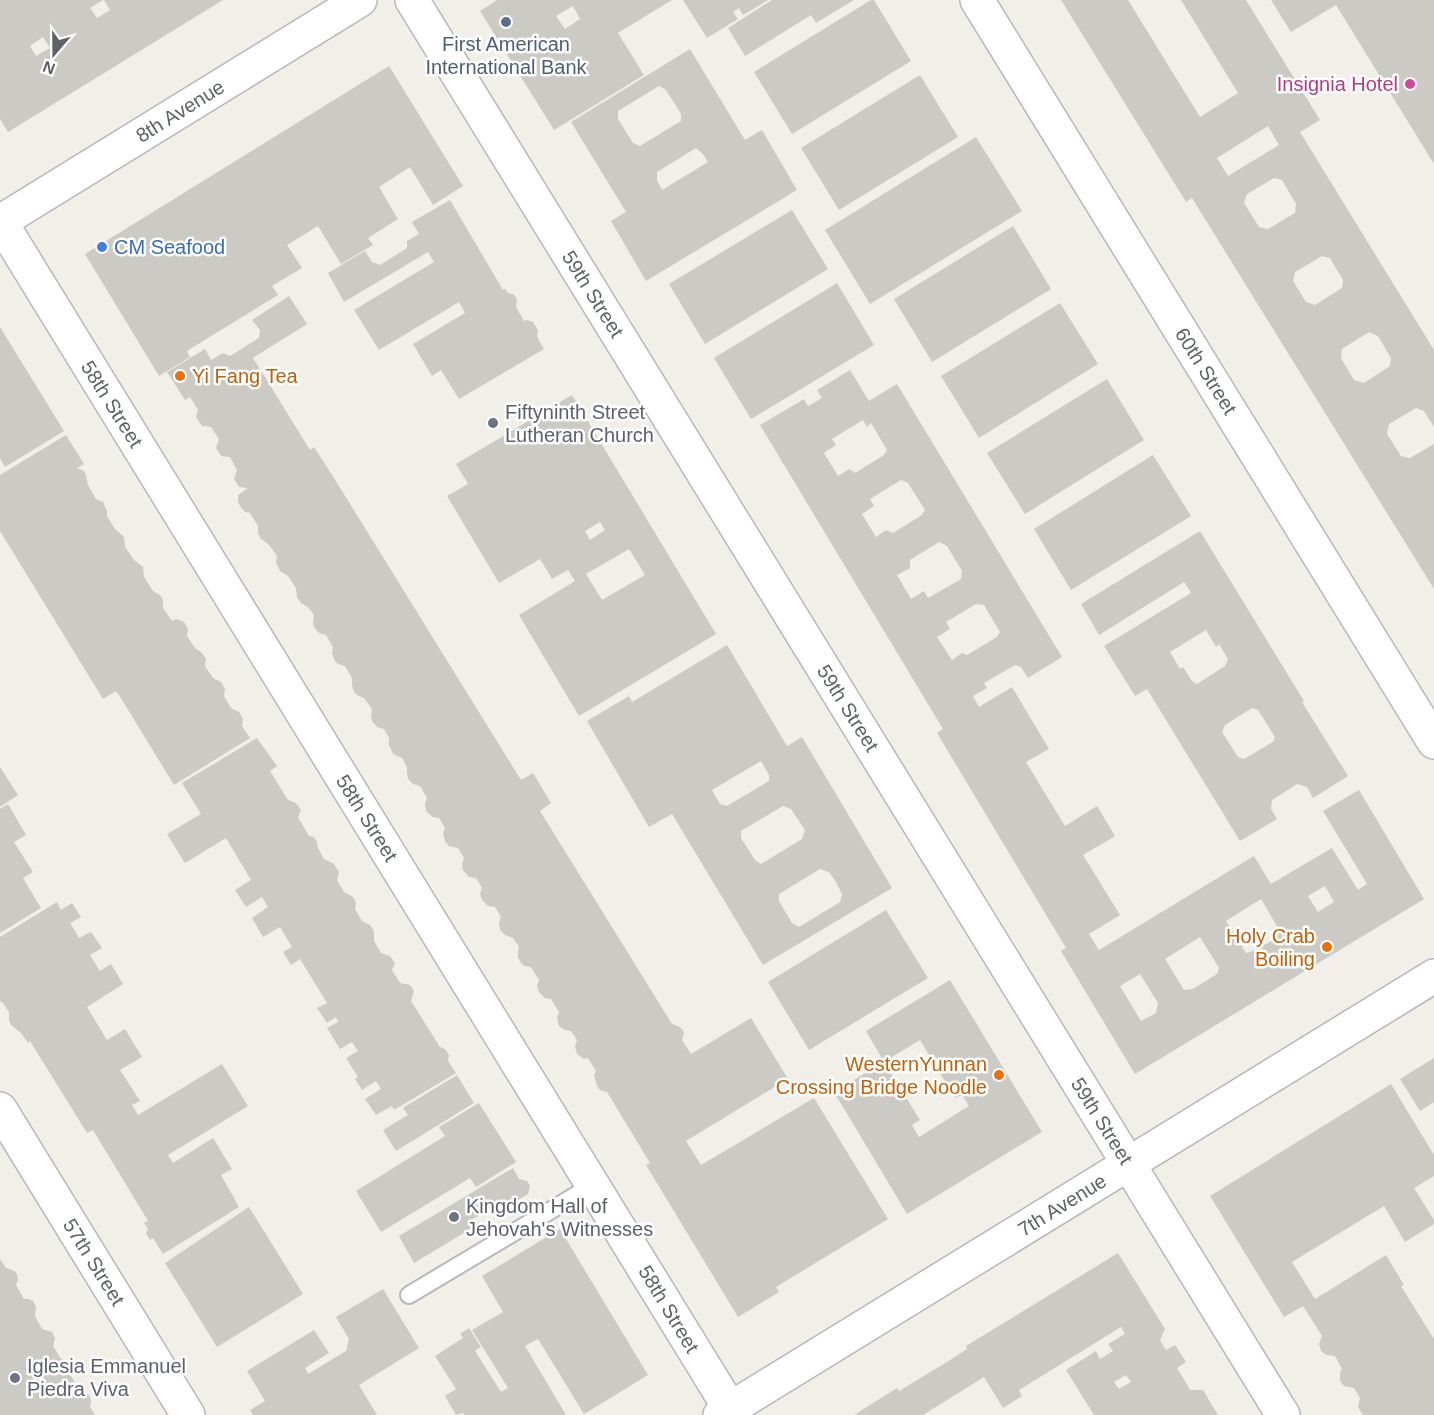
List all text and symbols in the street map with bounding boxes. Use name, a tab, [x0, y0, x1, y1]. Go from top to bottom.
marker: First American International Bank	[499, 15, 513, 29]
north arrow	[24, 24, 84, 84]
place label: First American International Bank	[425, 33, 588, 78]
text: N	[41, 58, 57, 78]
place label: Insignia Hotel	[1277, 73, 1398, 95]
street label: 8th Avenue	[132, 75, 228, 147]
marker: Insignia Hotel	[1403, 77, 1417, 91]
place label: CM Seafood	[114, 236, 225, 258]
marker: CM Seafood	[95, 240, 109, 254]
street label: 59th Street	[558, 247, 628, 342]
street label: 60th Street	[1171, 324, 1241, 419]
street label: 58th Street	[77, 357, 147, 452]
place label: Yi Fang Tea	[192, 365, 299, 387]
marker: Yi Fang Tea	[173, 369, 187, 383]
place label: Fiftyninth Street Lutheran Church	[505, 401, 654, 446]
marker: Fiftyninth Street Lutheran Church	[486, 416, 500, 430]
street label: 59th Street	[813, 661, 883, 756]
street label: 58th Street	[332, 771, 402, 866]
place label: Holy Crab Boiling	[1226, 925, 1315, 970]
marker: Holy Crab Boiling	[1320, 940, 1334, 954]
place label: WesternYunnan Crossing Bridge Noodle	[776, 1053, 987, 1098]
marker: WesternYunnan Crossing Bridge Noodle	[992, 1068, 1006, 1082]
street label: 59th Street	[1067, 1074, 1137, 1169]
street label: 7th Avenue	[1014, 1169, 1110, 1241]
place label: Kingdom Hall of Jehovah's Witnesses	[466, 1195, 653, 1240]
marker: Kingdom Hall of Jehovah's Witnesses	[447, 1210, 461, 1224]
street label: 57th Street	[59, 1215, 129, 1310]
street label: 58th Street	[634, 1261, 704, 1357]
place label: Iglesia Emmanuel Piedra Viva	[27, 1355, 186, 1400]
marker: Iglesia Emmanuel Piedra Viva	[8, 1371, 22, 1385]

